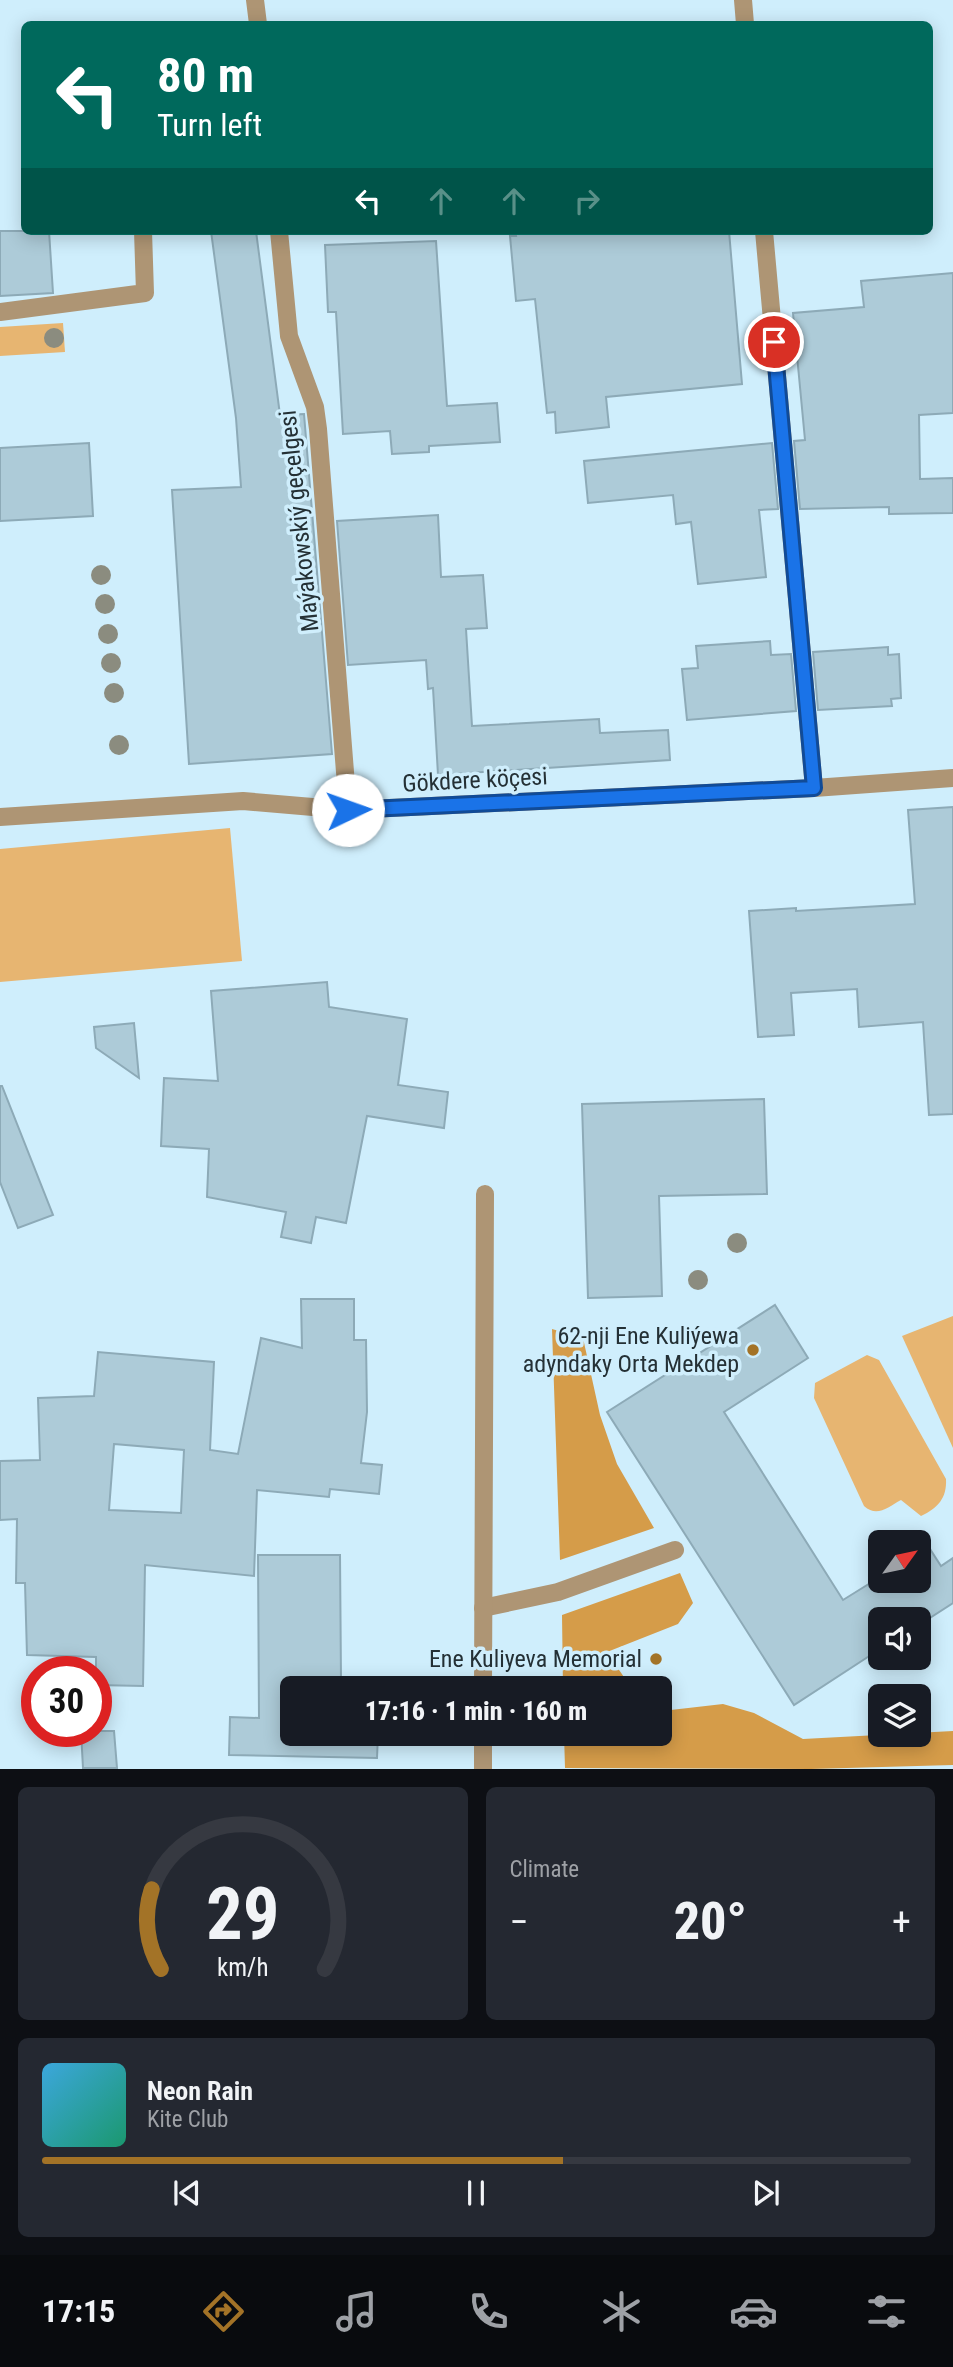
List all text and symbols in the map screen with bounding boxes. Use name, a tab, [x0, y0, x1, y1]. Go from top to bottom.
text: 80 m	[157, 47, 254, 104]
icon: left	[42, 49, 133, 140]
text: Turn left	[157, 106, 262, 144]
icon: left	[349, 182, 387, 220]
icon: ahead	[422, 182, 460, 220]
icon: ahead	[495, 182, 533, 220]
icon: right	[568, 182, 606, 220]
pin	[744, 312, 804, 372]
icon: arrive	[755, 323, 793, 361]
street label: Maýakowskiý geçelgesi	[273, 409, 325, 633]
street label: Gökdere köçesi	[402, 762, 548, 798]
position arrow	[311, 773, 385, 847]
place label: 62-nji Ene Kuliýewa adyndaky Orta Mekdep	[523, 1322, 739, 1378]
marker: 62-nji Ene Kuliýewa adyndaky Orta Mekdep	[745, 1342, 761, 1358]
north arrow	[868, 1530, 931, 1592]
map controls	[868, 1530, 931, 1747]
button: sound	[868, 1607, 931, 1670]
place label: Ene Kuliyeva Memorial	[429, 1645, 642, 1673]
marker: Ene Kuliyeva Memorial	[648, 1651, 664, 1667]
speed limit sign: 30	[21, 1656, 112, 1747]
button: layers	[868, 1684, 931, 1747]
text: 17:16 · 1 min · 160 m	[365, 1696, 587, 1726]
text: Climate	[510, 1856, 579, 1883]
text: 29	[206, 1872, 280, 1958]
text: 20°	[674, 1891, 747, 1952]
text: −	[510, 1900, 529, 1944]
text: +	[892, 1900, 911, 1944]
text: km/h	[217, 1953, 268, 1982]
text: Neon Rain	[147, 2076, 253, 2106]
text: Kite Club	[147, 2106, 228, 2133]
icon: previous	[168, 2174, 206, 2212]
icon: pause	[457, 2174, 495, 2212]
icon: next	[747, 2174, 785, 2212]
icon: directions	[199, 2287, 248, 2336]
icon: music	[332, 2287, 381, 2336]
icon: phone	[464, 2287, 513, 2336]
icon: climate	[597, 2287, 646, 2336]
icon: car	[729, 2287, 778, 2336]
icon: filters	[862, 2287, 911, 2336]
text: 17:15	[42, 2292, 115, 2330]

